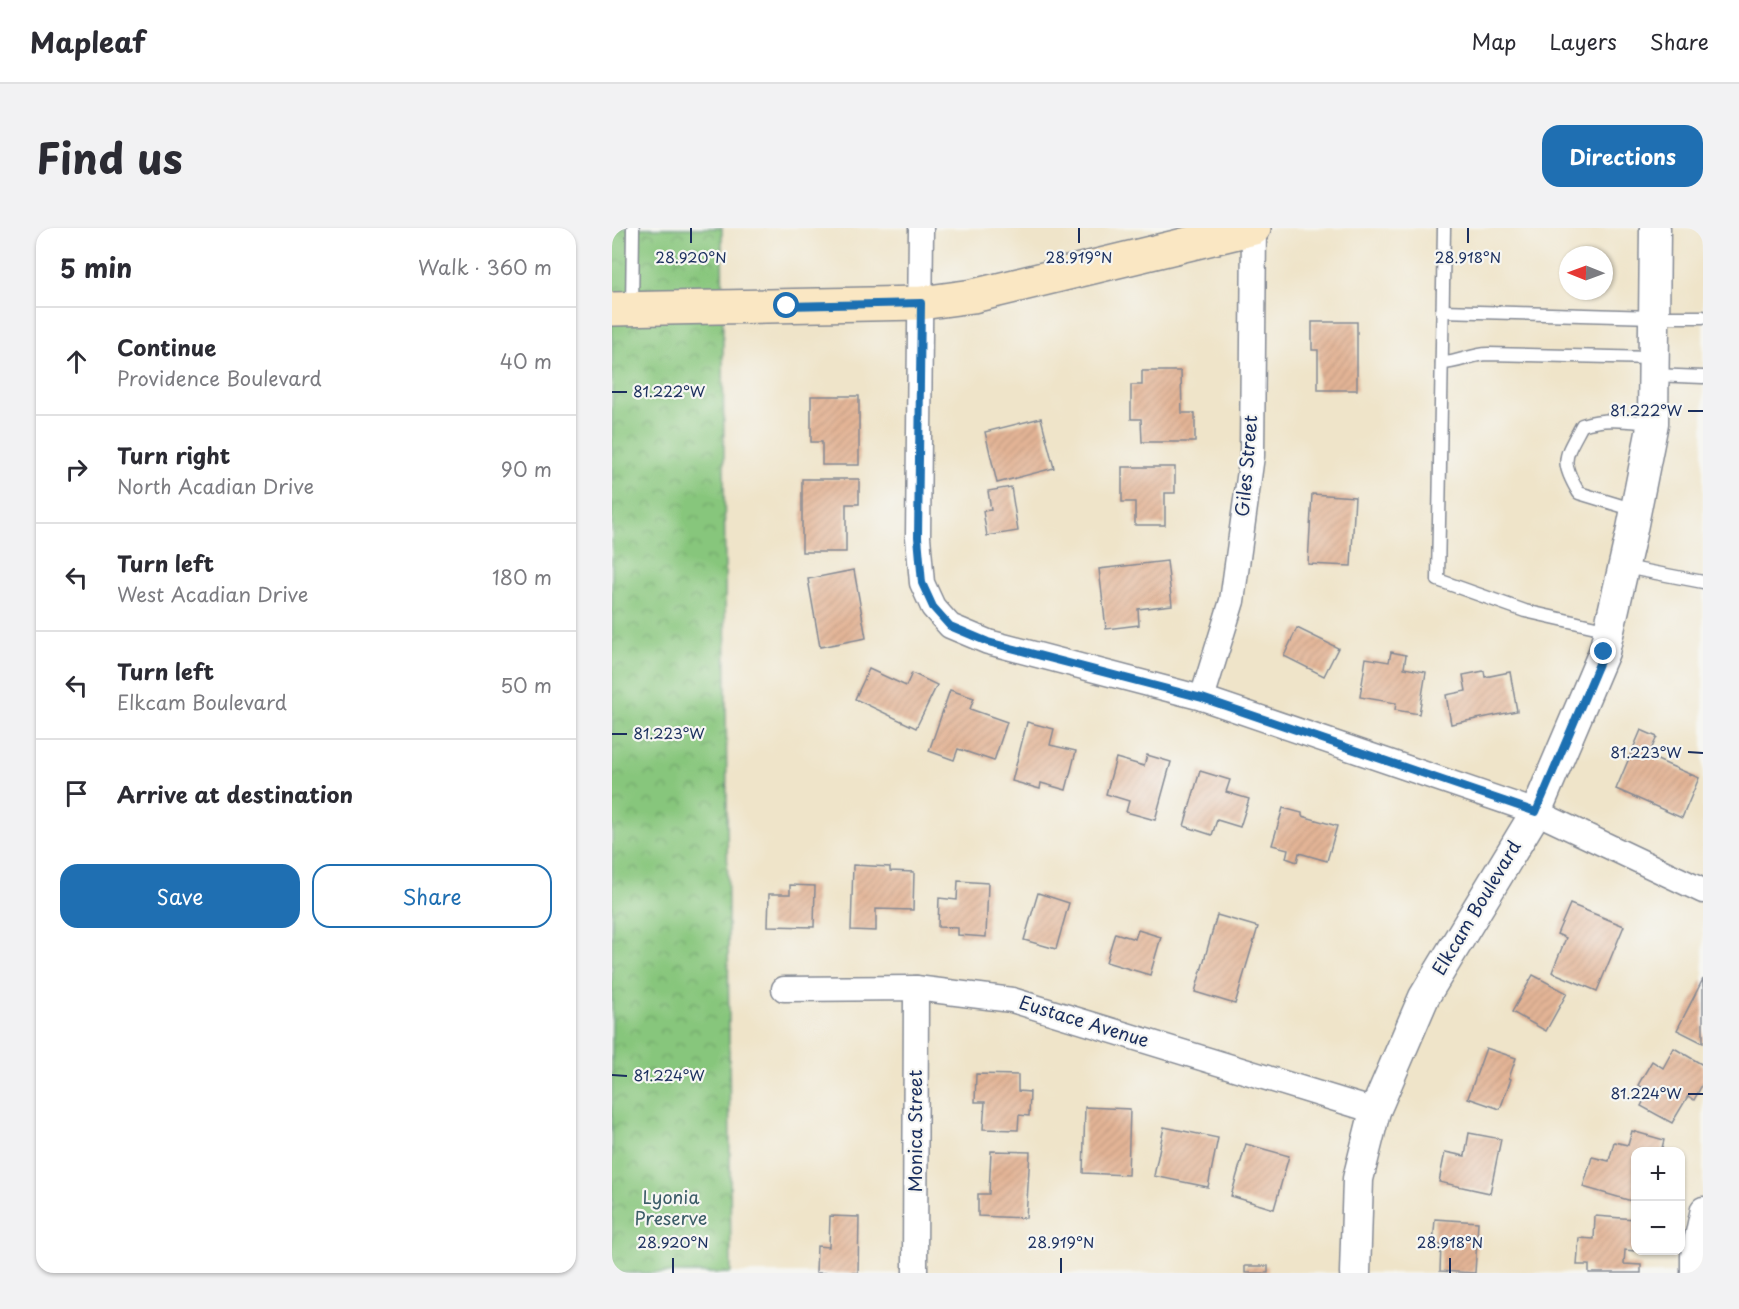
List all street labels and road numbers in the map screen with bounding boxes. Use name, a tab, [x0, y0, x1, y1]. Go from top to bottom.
street label: Giles Street	[1228, 414, 1263, 518]
street label: Elkcam Boulevard	[1425, 835, 1527, 980]
street label: Eustace Avenue	[1016, 988, 1153, 1053]
street label: Monica Street	[901, 1070, 928, 1192]

